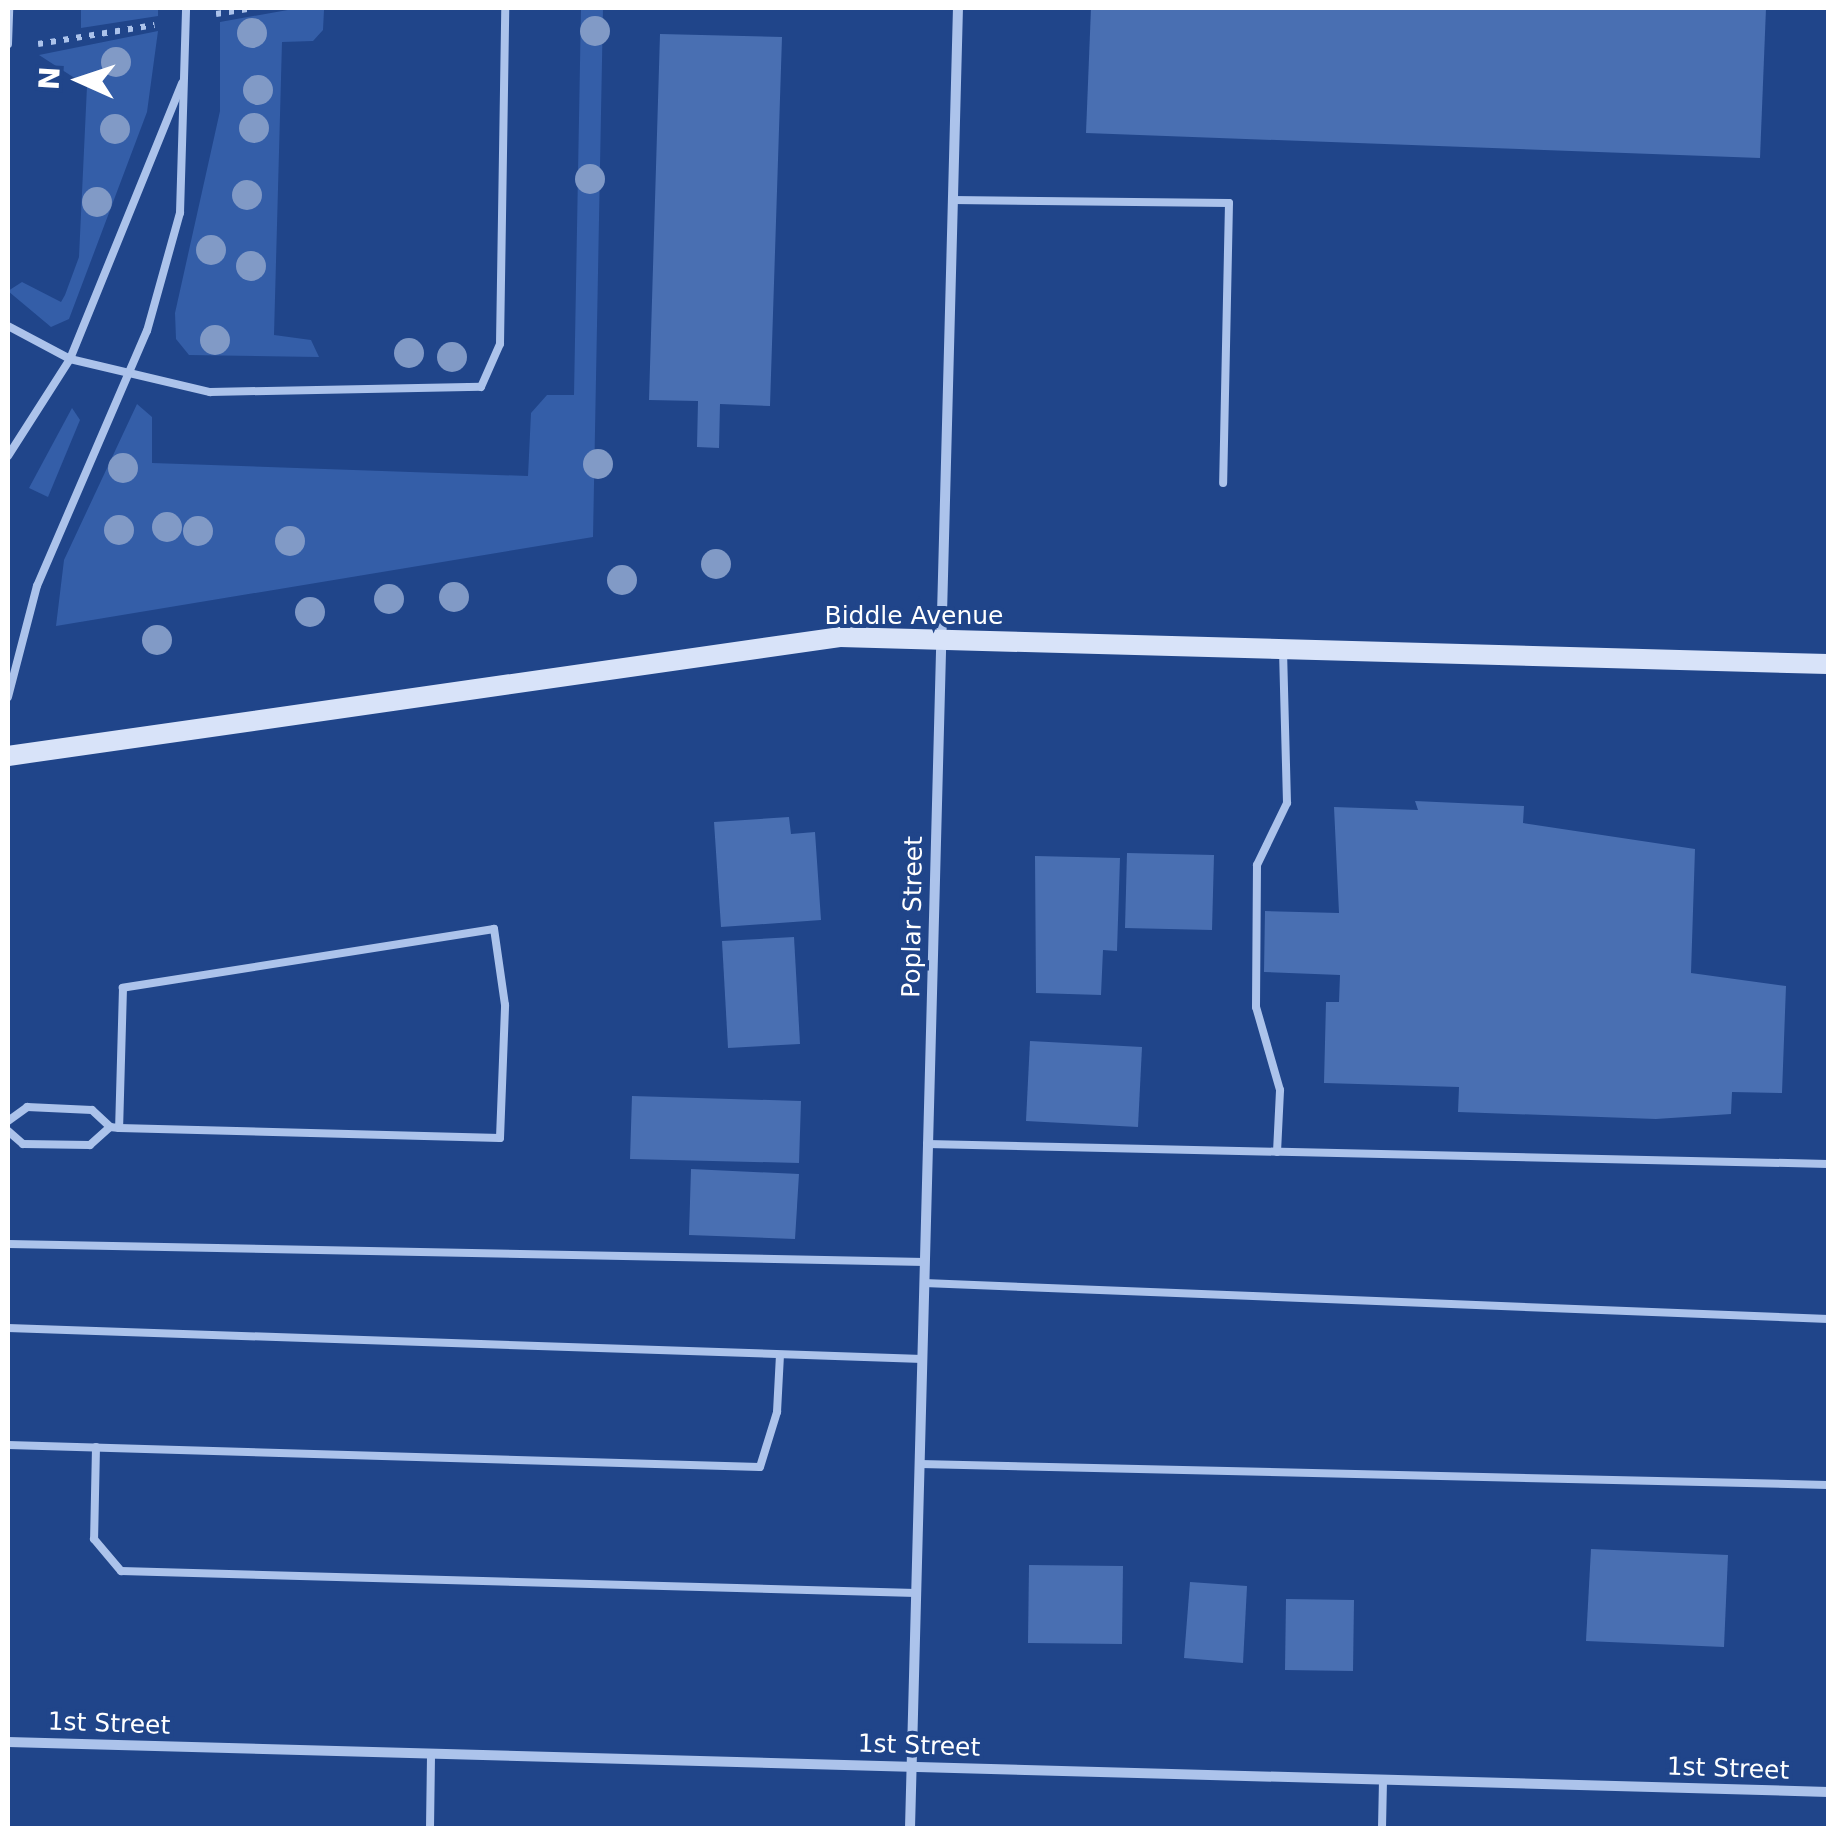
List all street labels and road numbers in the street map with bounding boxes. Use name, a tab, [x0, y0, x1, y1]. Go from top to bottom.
street label: Biddle Avenue	[825, 601, 1003, 631]
street label: Poplar Street	[897, 836, 929, 998]
street label: 1st Street	[47, 1707, 171, 1741]
street label: 1st Street	[857, 1729, 981, 1763]
street label: 1st Street	[1666, 1752, 1790, 1786]

